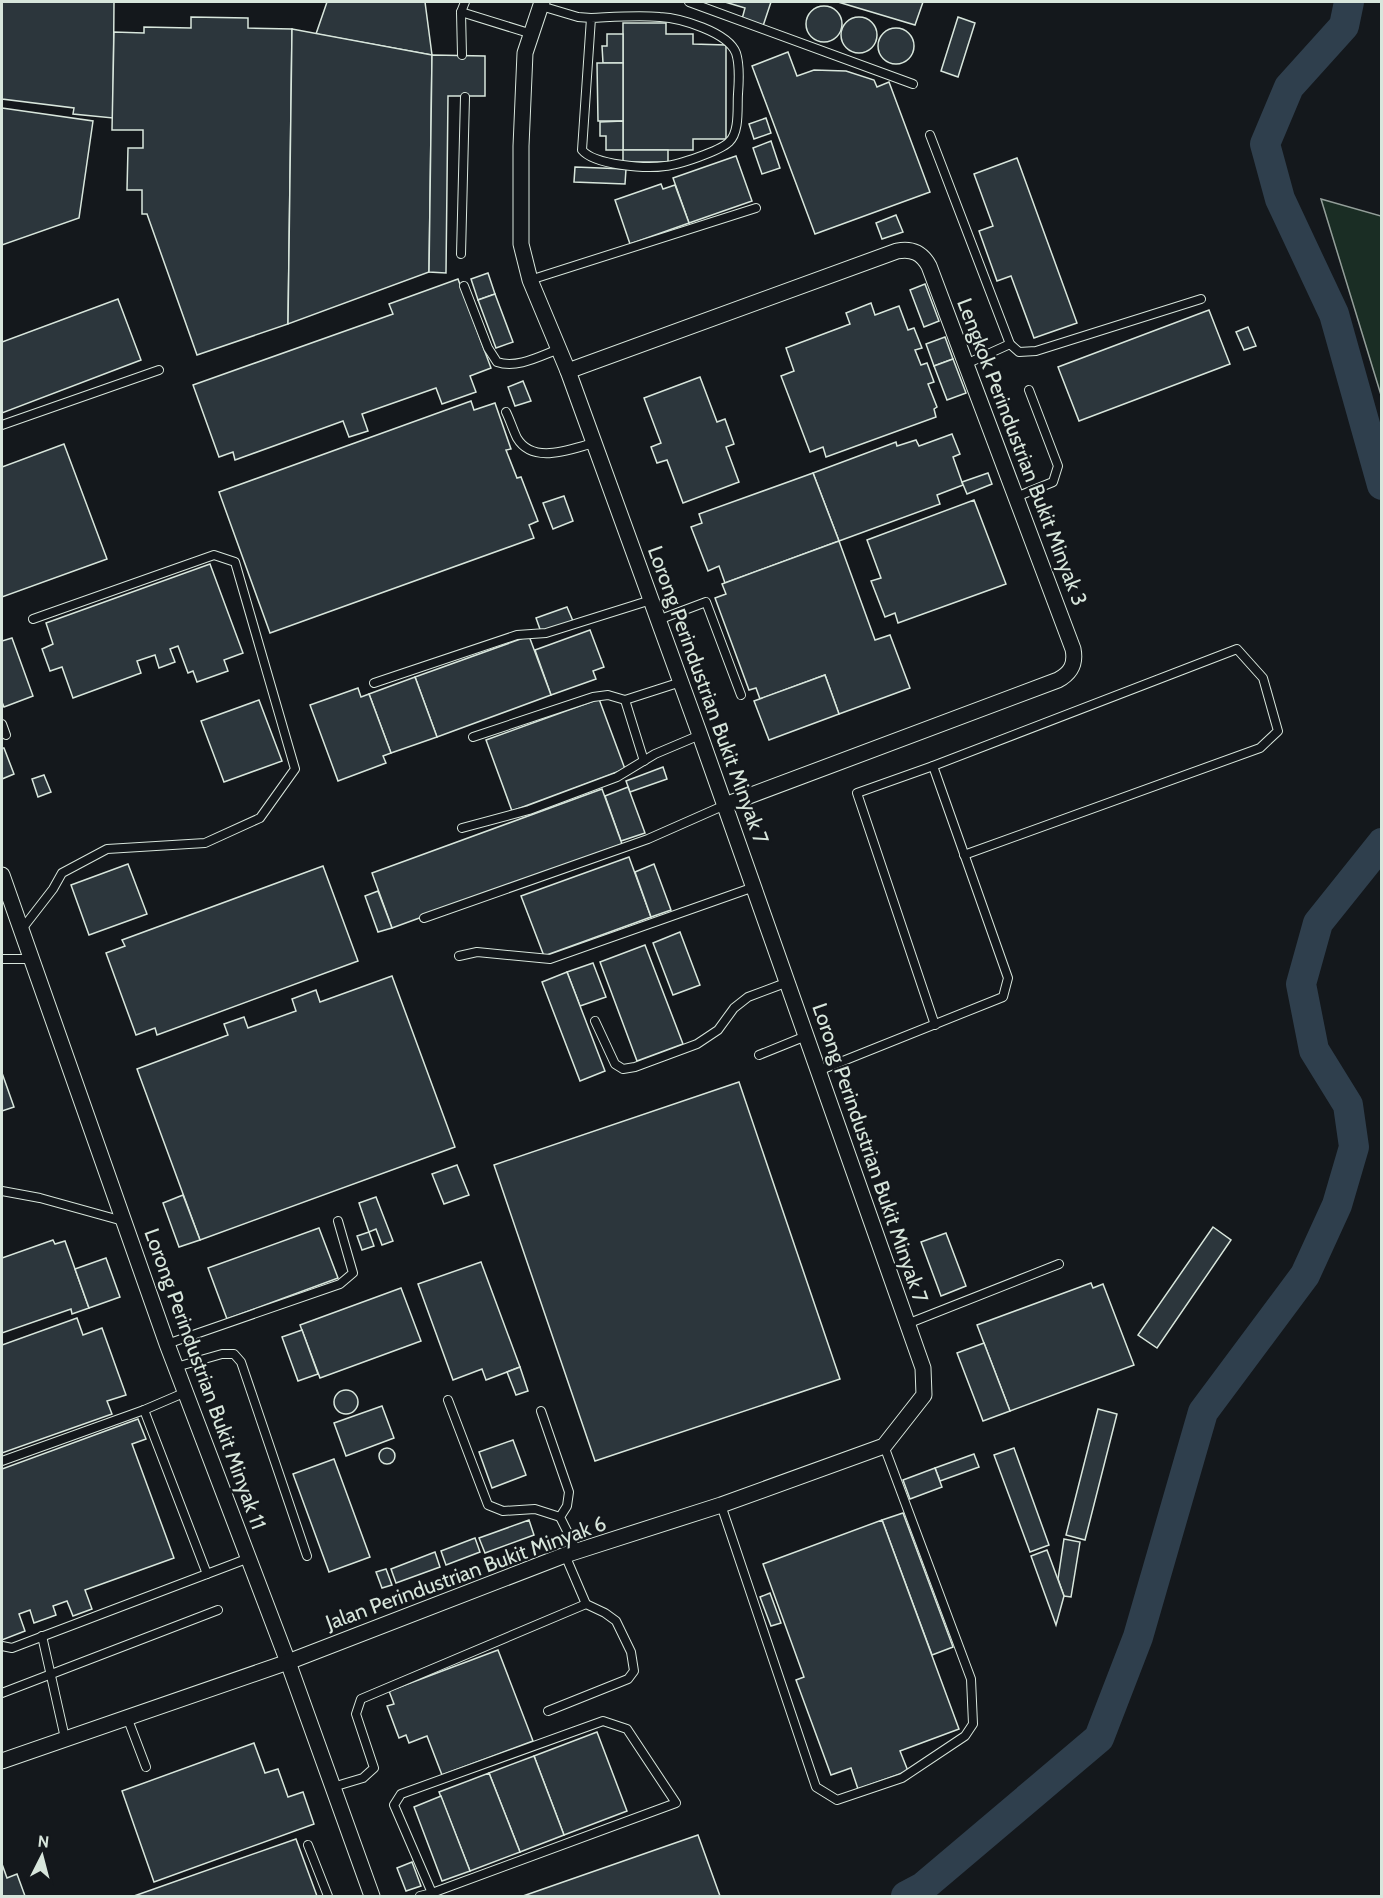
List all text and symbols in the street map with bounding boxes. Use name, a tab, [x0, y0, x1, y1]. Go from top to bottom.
street label: Lengkok Perindustrian Bukit Minyak 3	[952, 295, 1093, 609]
street label: Lorong Perindustrian Bukit Minyak 7	[643, 542, 774, 848]
street label: Lorong Perindustrian Bukit Minyak 7	[807, 1000, 934, 1306]
street label: Lorong Perindustrian Bukit Minyak 11	[139, 1225, 272, 1533]
street label: Jalan Perindustrian Bukit Minyak 6	[321, 1510, 610, 1635]
north arrow	[12, 1826, 72, 1886]
text: N	[37, 1832, 50, 1852]

